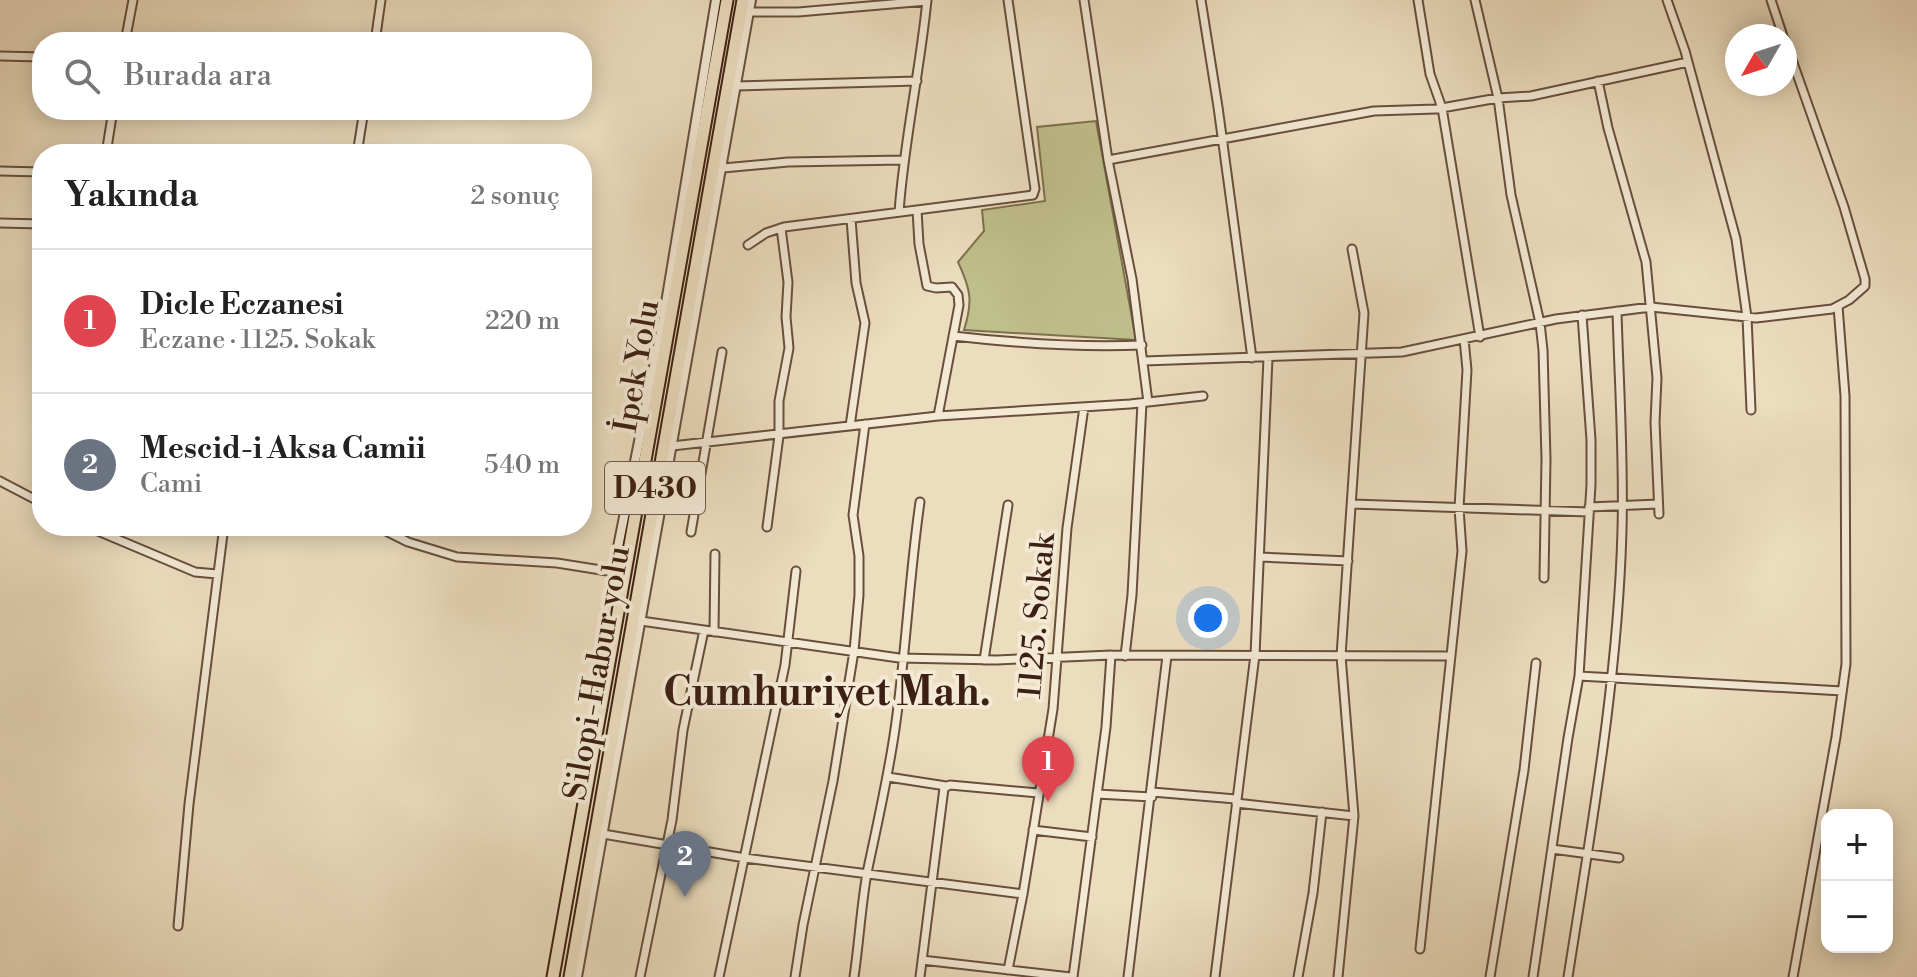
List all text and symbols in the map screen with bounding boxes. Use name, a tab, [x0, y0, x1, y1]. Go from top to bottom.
north arrow	[1725, 24, 1797, 96]
search box	[32, 32, 592, 120]
icon: search	[60, 54, 104, 98]
text: Burada ara	[124, 57, 272, 95]
text: Yakında	[64, 175, 198, 217]
text: 2 sonuç	[470, 180, 560, 212]
text: Dicle Eczanesi	[140, 286, 344, 324]
street label: İpek Yolu	[605, 296, 668, 436]
text: 1	[84, 305, 96, 337]
text: 220 m	[485, 305, 560, 337]
text: Eczane · 1125. Sokak	[140, 324, 375, 356]
text: Mescid-i Aksa Camii	[140, 430, 426, 468]
text: 2	[82, 449, 98, 481]
text: 540 m	[484, 449, 560, 481]
road number: D430	[605, 462, 705, 514]
text: Cami	[140, 468, 202, 500]
street label: 1125. Sokak	[1010, 529, 1064, 700]
street label: Silopi-Habur yolu	[555, 543, 639, 803]
your location	[1188, 598, 1228, 638]
district label: Cumhuriyet Mah.	[663, 668, 991, 718]
pin: 1	[1022, 736, 1074, 802]
map controls	[1821, 809, 1893, 953]
button: +	[1821, 809, 1893, 881]
pin: 2	[659, 831, 711, 897]
button: −	[1821, 881, 1893, 953]

